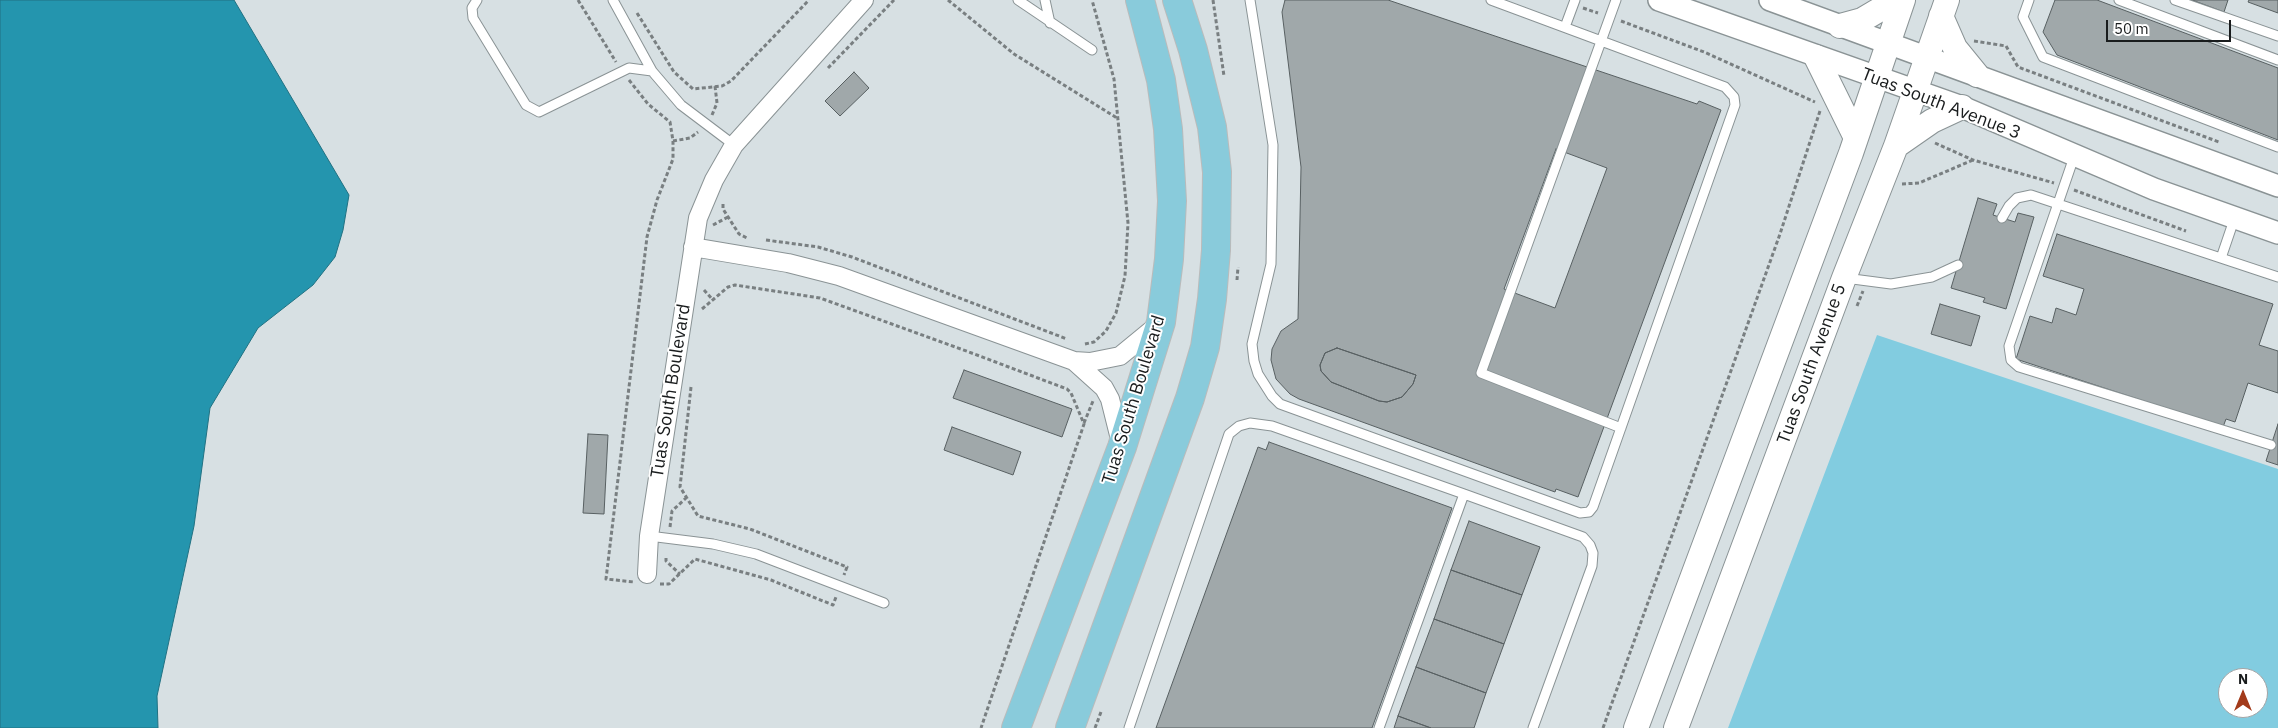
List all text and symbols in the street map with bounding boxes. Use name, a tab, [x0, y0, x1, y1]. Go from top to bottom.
scale bar	[2108, 10, 2233, 42]
text: 50 m	[2114, 19, 2149, 38]
street label: Tuas South Avenue 3	[1858, 64, 2024, 144]
street label: Tuas South Avenue 5	[1773, 281, 1851, 447]
street label: Tuas South Boulevard	[647, 303, 695, 479]
street label: Tuas South Boulevard	[1098, 313, 1170, 487]
north arrow	[2218, 668, 2268, 718]
text: N	[2238, 670, 2248, 688]

